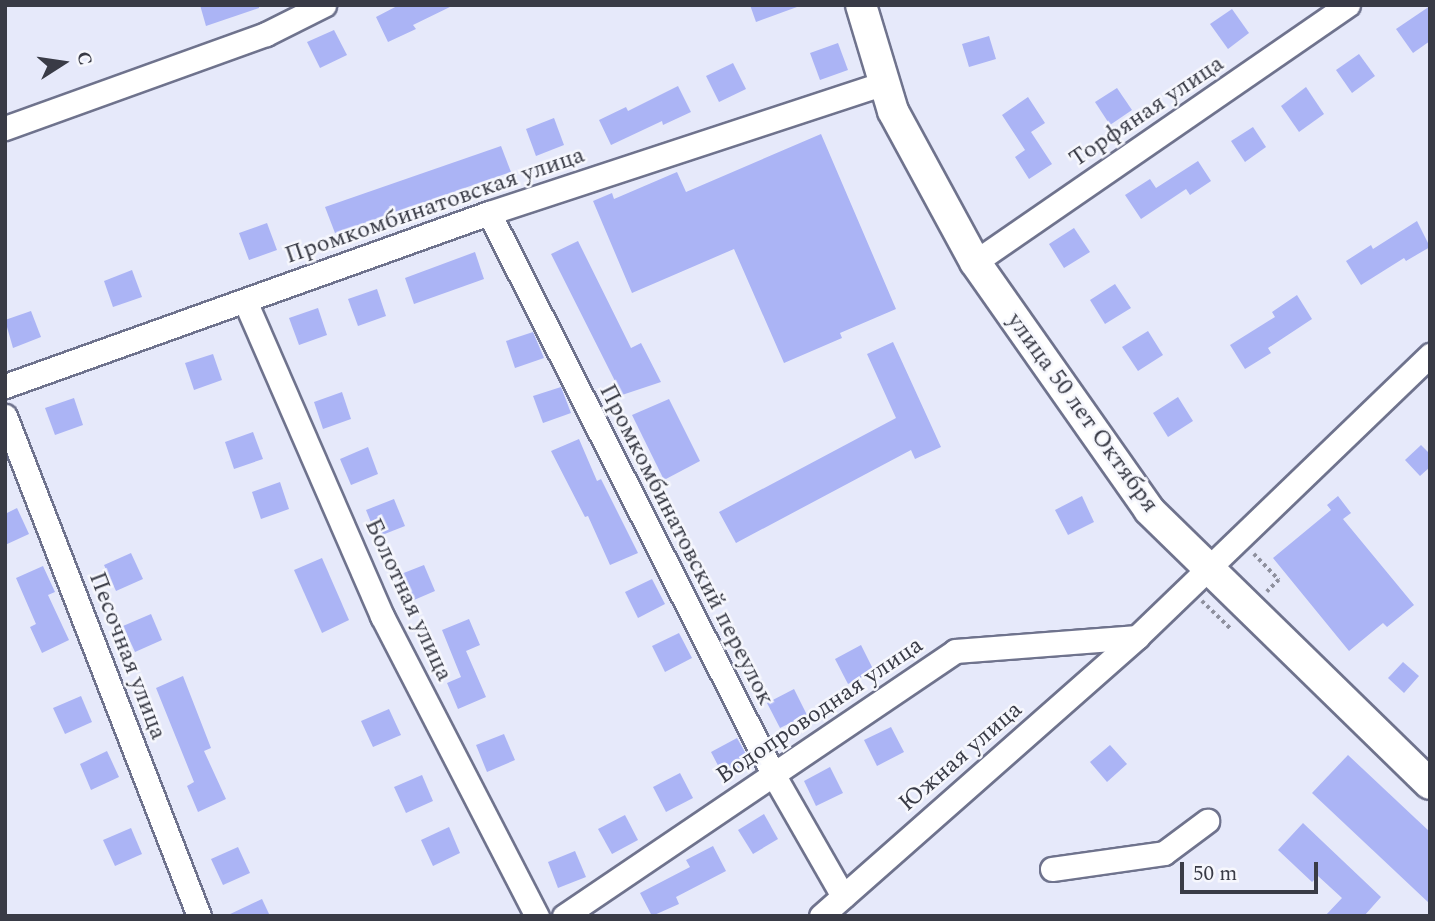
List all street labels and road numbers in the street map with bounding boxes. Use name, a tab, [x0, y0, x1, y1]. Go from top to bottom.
street label: Торфяная улица	[1064, 50, 1230, 174]
street label: Промкомбинатовская улица	[281, 141, 589, 271]
street label: улица 50 лет Октября	[1000, 308, 1164, 518]
street label: Промкомбинатовский переулок	[592, 380, 780, 710]
street label: Болотная улица	[358, 514, 458, 686]
street label: Песочная улица	[82, 568, 172, 744]
street label: Водопроводная улица	[711, 631, 929, 791]
street label: Южная улица	[894, 696, 1028, 818]

